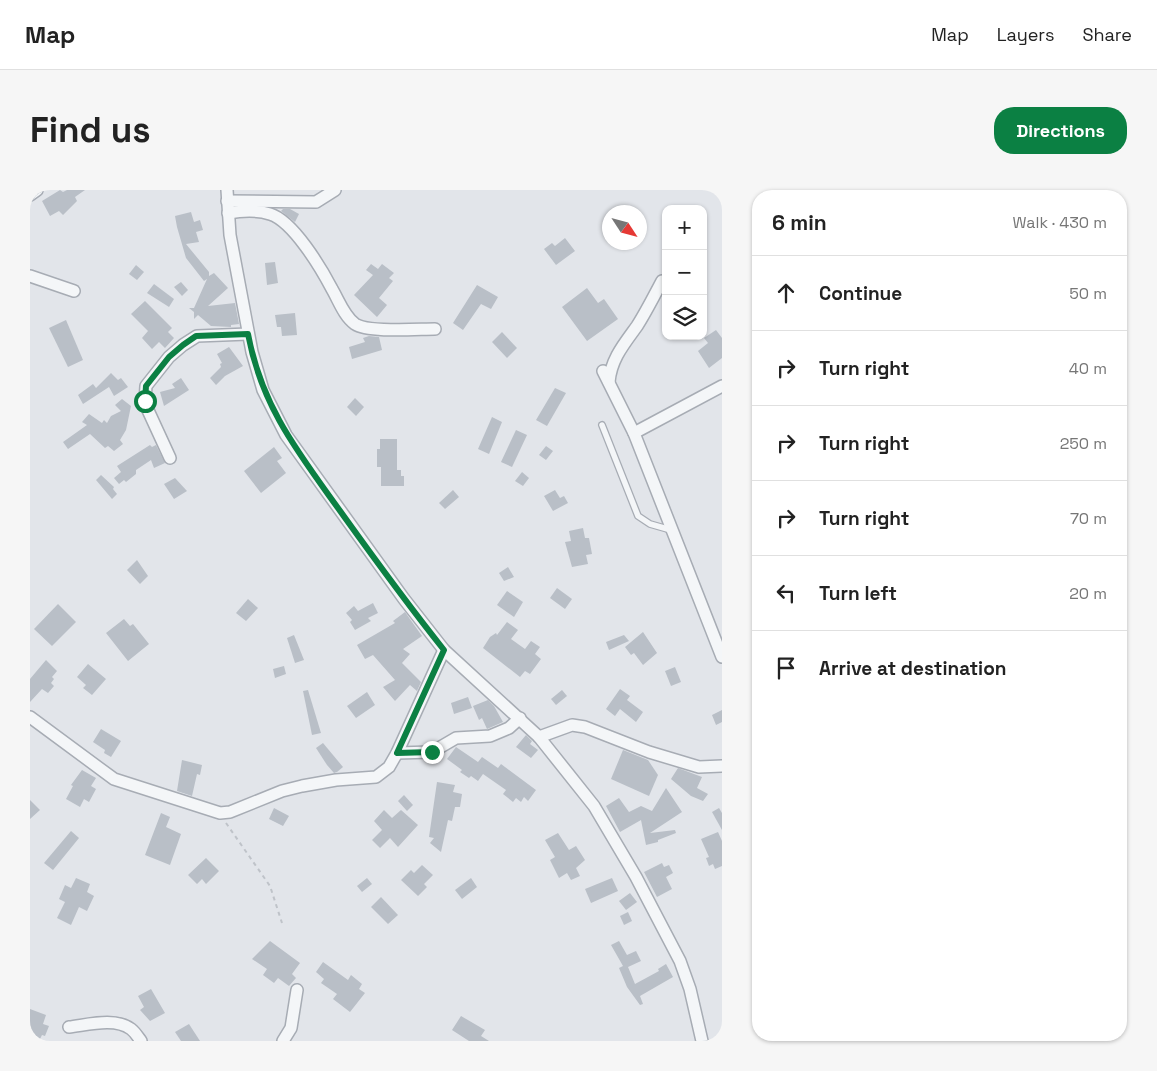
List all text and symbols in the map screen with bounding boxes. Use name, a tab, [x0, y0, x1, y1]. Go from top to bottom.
text: Map	[25, 19, 75, 50]
text: Map	[931, 23, 969, 46]
text: Layers	[997, 23, 1054, 46]
text: Share	[1082, 23, 1132, 46]
button: Directions	[994, 107, 1127, 154]
text: Find us	[30, 108, 151, 152]
north arrow	[602, 205, 647, 250]
map controls	[662, 205, 707, 340]
button: +	[662, 205, 707, 250]
text: 6 min	[772, 209, 827, 236]
text: Walk · 430 m	[1012, 212, 1107, 233]
button: −	[662, 250, 707, 295]
icon: ahead	[772, 279, 800, 307]
text: Continue	[819, 281, 902, 306]
text: 50 m	[1069, 283, 1107, 304]
button: layers	[662, 295, 707, 340]
icon: right	[772, 354, 800, 382]
text: Turn right	[819, 356, 909, 381]
text: 40 m	[1069, 358, 1107, 379]
route start	[134, 390, 157, 413]
icon: right	[772, 429, 800, 457]
text: Turn right	[819, 431, 909, 456]
text: 250 m	[1060, 433, 1107, 454]
icon: right	[772, 504, 800, 532]
text: Turn right	[819, 506, 909, 531]
text: 70 m	[1070, 508, 1107, 529]
icon: left	[772, 579, 800, 607]
text: Turn left	[819, 581, 897, 606]
text: 20 m	[1069, 583, 1107, 604]
icon: arrive	[772, 654, 800, 682]
text: Arrive at destination	[819, 656, 1007, 681]
route end	[421, 741, 444, 764]

